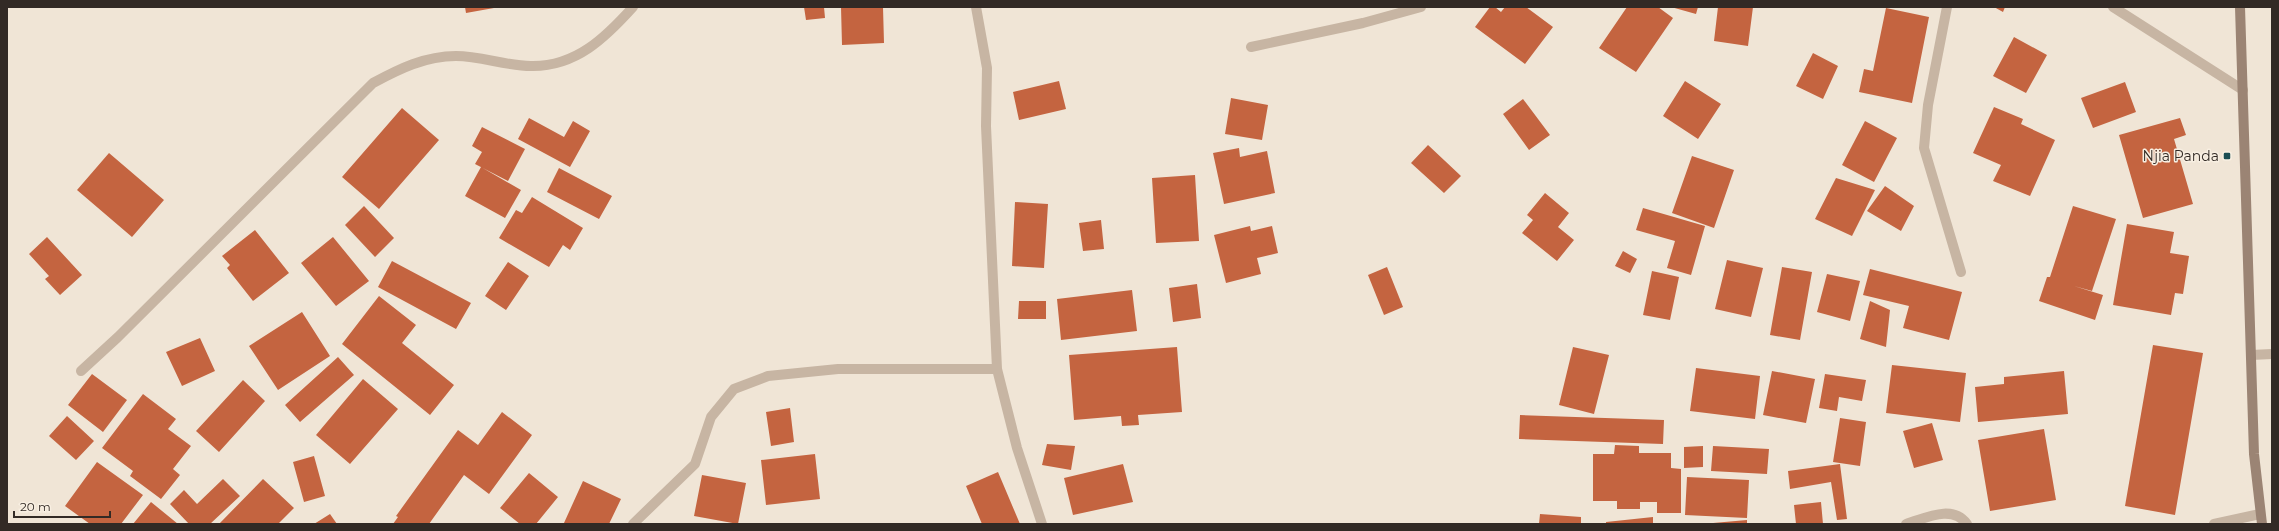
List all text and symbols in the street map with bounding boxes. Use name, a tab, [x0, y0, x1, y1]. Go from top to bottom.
place label: Njia Panda	[2142, 147, 2219, 165]
marker: Njia Panda	[2222, 151, 2232, 161]
scale bar	[14, 493, 110, 519]
text: 20 m	[20, 499, 51, 514]

